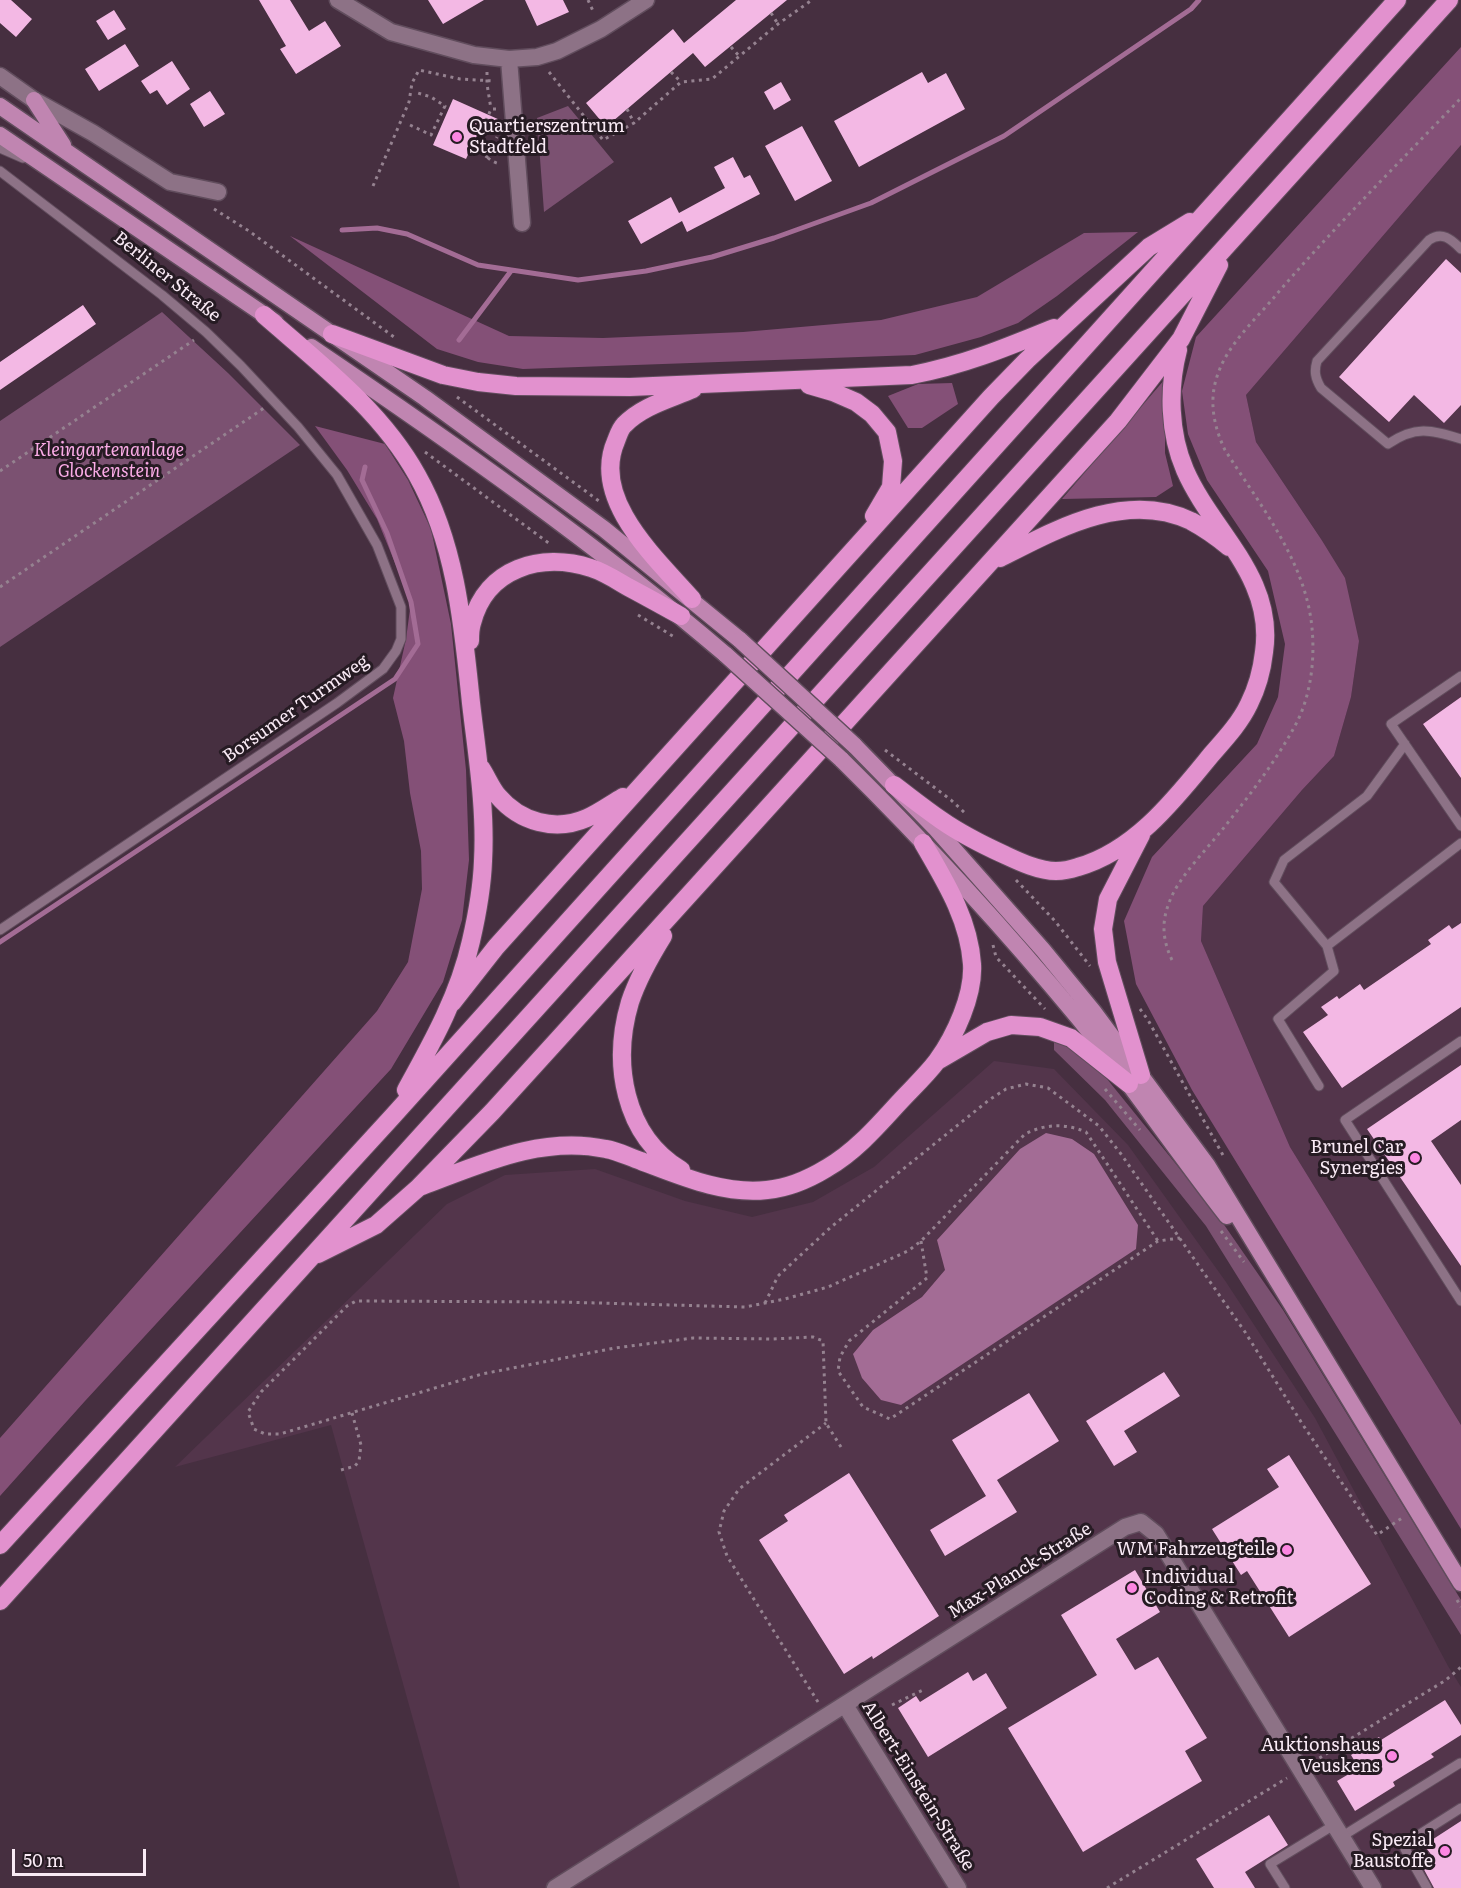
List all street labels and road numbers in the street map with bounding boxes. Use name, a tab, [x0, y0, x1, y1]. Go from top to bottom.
street label: Berliner Straße	[109, 227, 225, 327]
street label: Borsumer Turmweg	[219, 651, 373, 767]
street label: Max-Planck-Straße	[944, 1518, 1096, 1624]
street label: Albert-Einstein-Straße	[857, 1697, 979, 1875]

